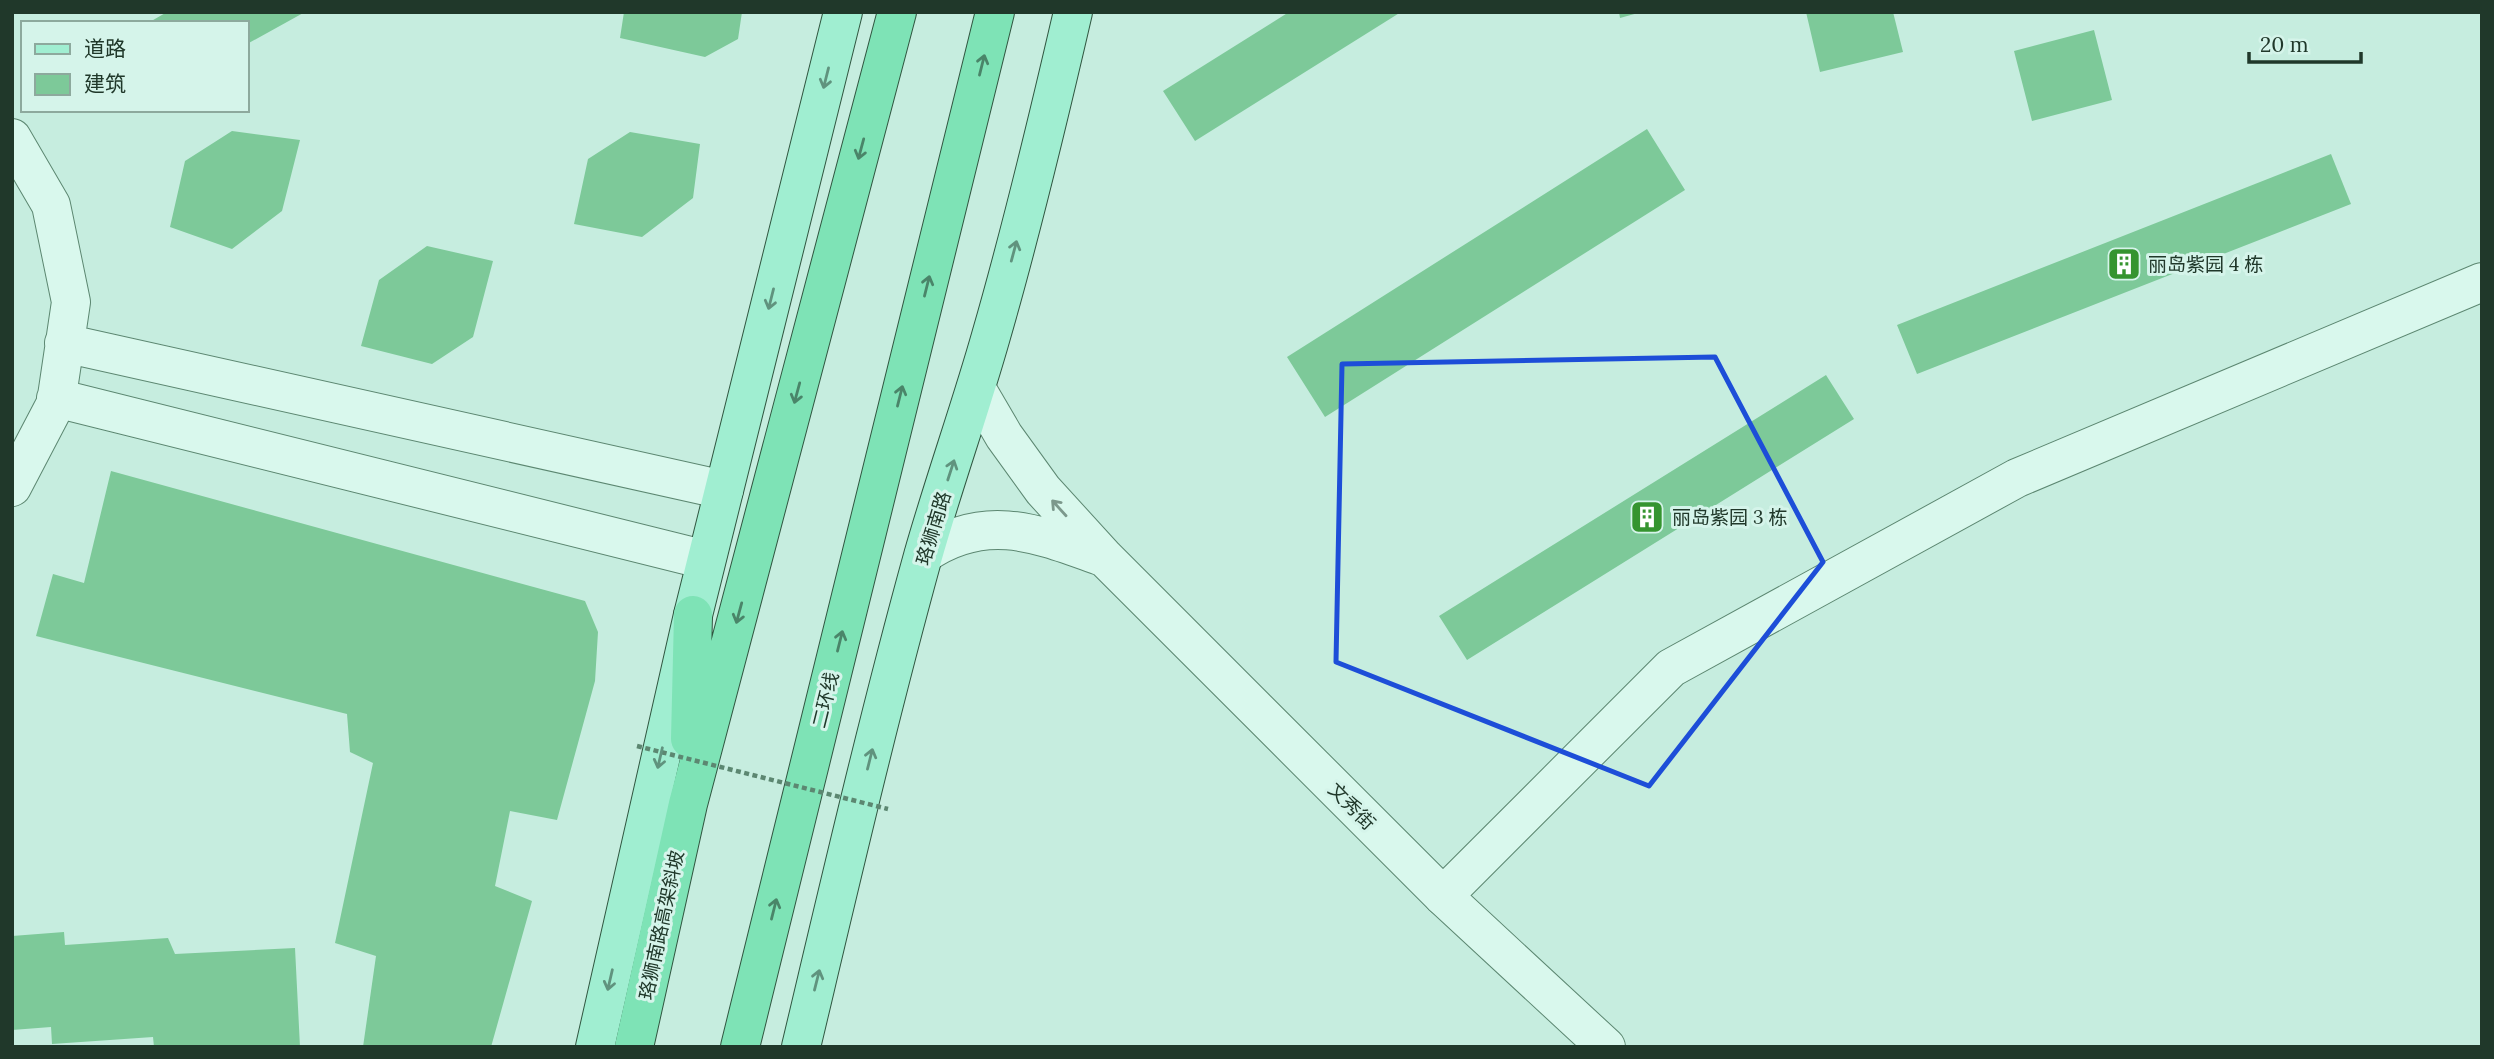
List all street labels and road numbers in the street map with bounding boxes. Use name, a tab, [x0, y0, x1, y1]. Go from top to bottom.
street label: 珞狮南路	[910, 488, 956, 568]
street label: 二环线	[806, 669, 844, 731]
street label: 文秀街	[1323, 777, 1381, 835]
street label: 珞狮南路高架斜坡	[633, 848, 689, 1002]

